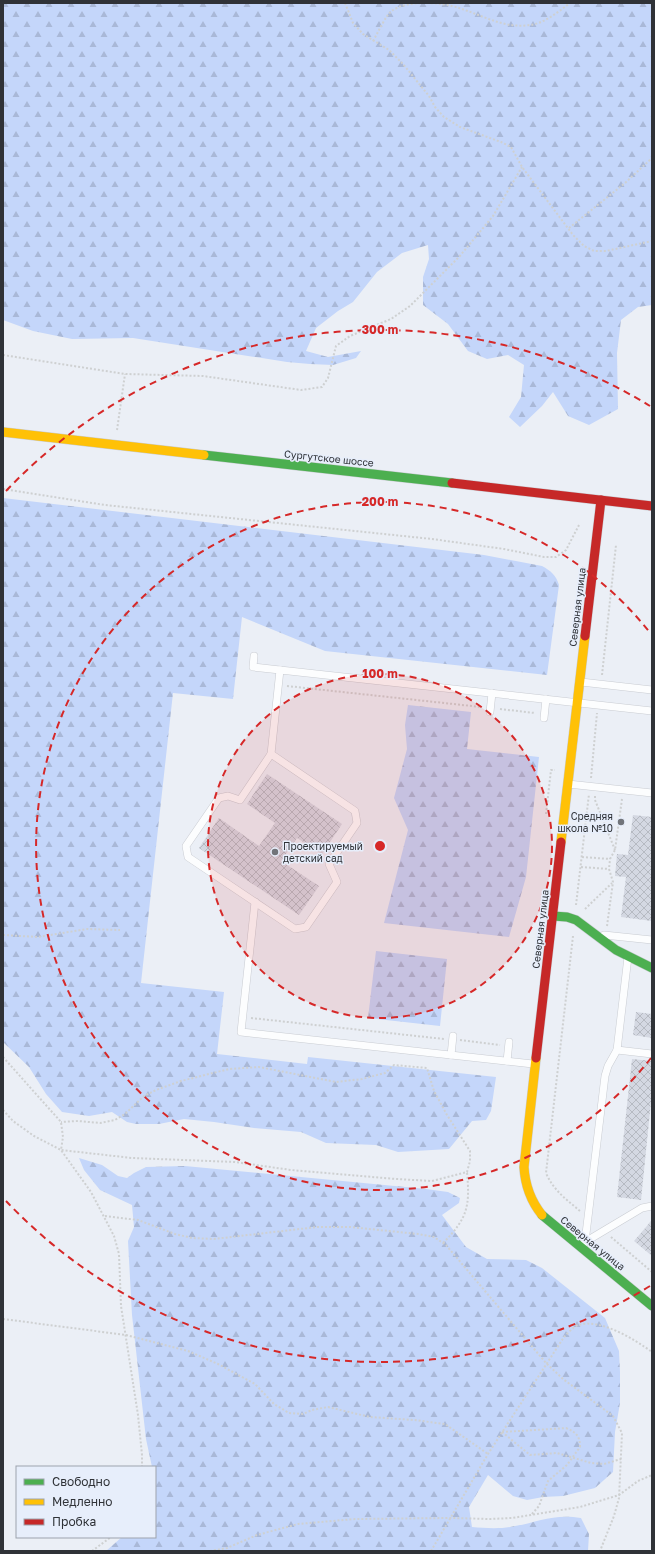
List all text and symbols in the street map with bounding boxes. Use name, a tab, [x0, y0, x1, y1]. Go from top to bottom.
text: 300 m	[362, 322, 398, 337]
street label: Сургутское шоссе	[284, 447, 375, 469]
text: 200 m	[362, 494, 398, 509]
street label: Северная улица	[566, 567, 588, 647]
text: 100 m	[362, 666, 398, 681]
place label: Средняя школа №10	[557, 810, 613, 834]
marker: Средняя школа №10	[616, 817, 626, 827]
centre of rings	[373, 839, 387, 853]
place label: Проектируемый детский сад	[283, 840, 363, 864]
marker: Проектируемый детский сад	[270, 847, 280, 857]
street label: Северная улица	[529, 889, 551, 969]
street label: Северная улица	[558, 1213, 628, 1273]
legend	[16, 1466, 156, 1538]
text: Свободно	[52, 1474, 110, 1489]
text: Медленно	[52, 1494, 112, 1509]
text: Пробка	[52, 1514, 96, 1529]

